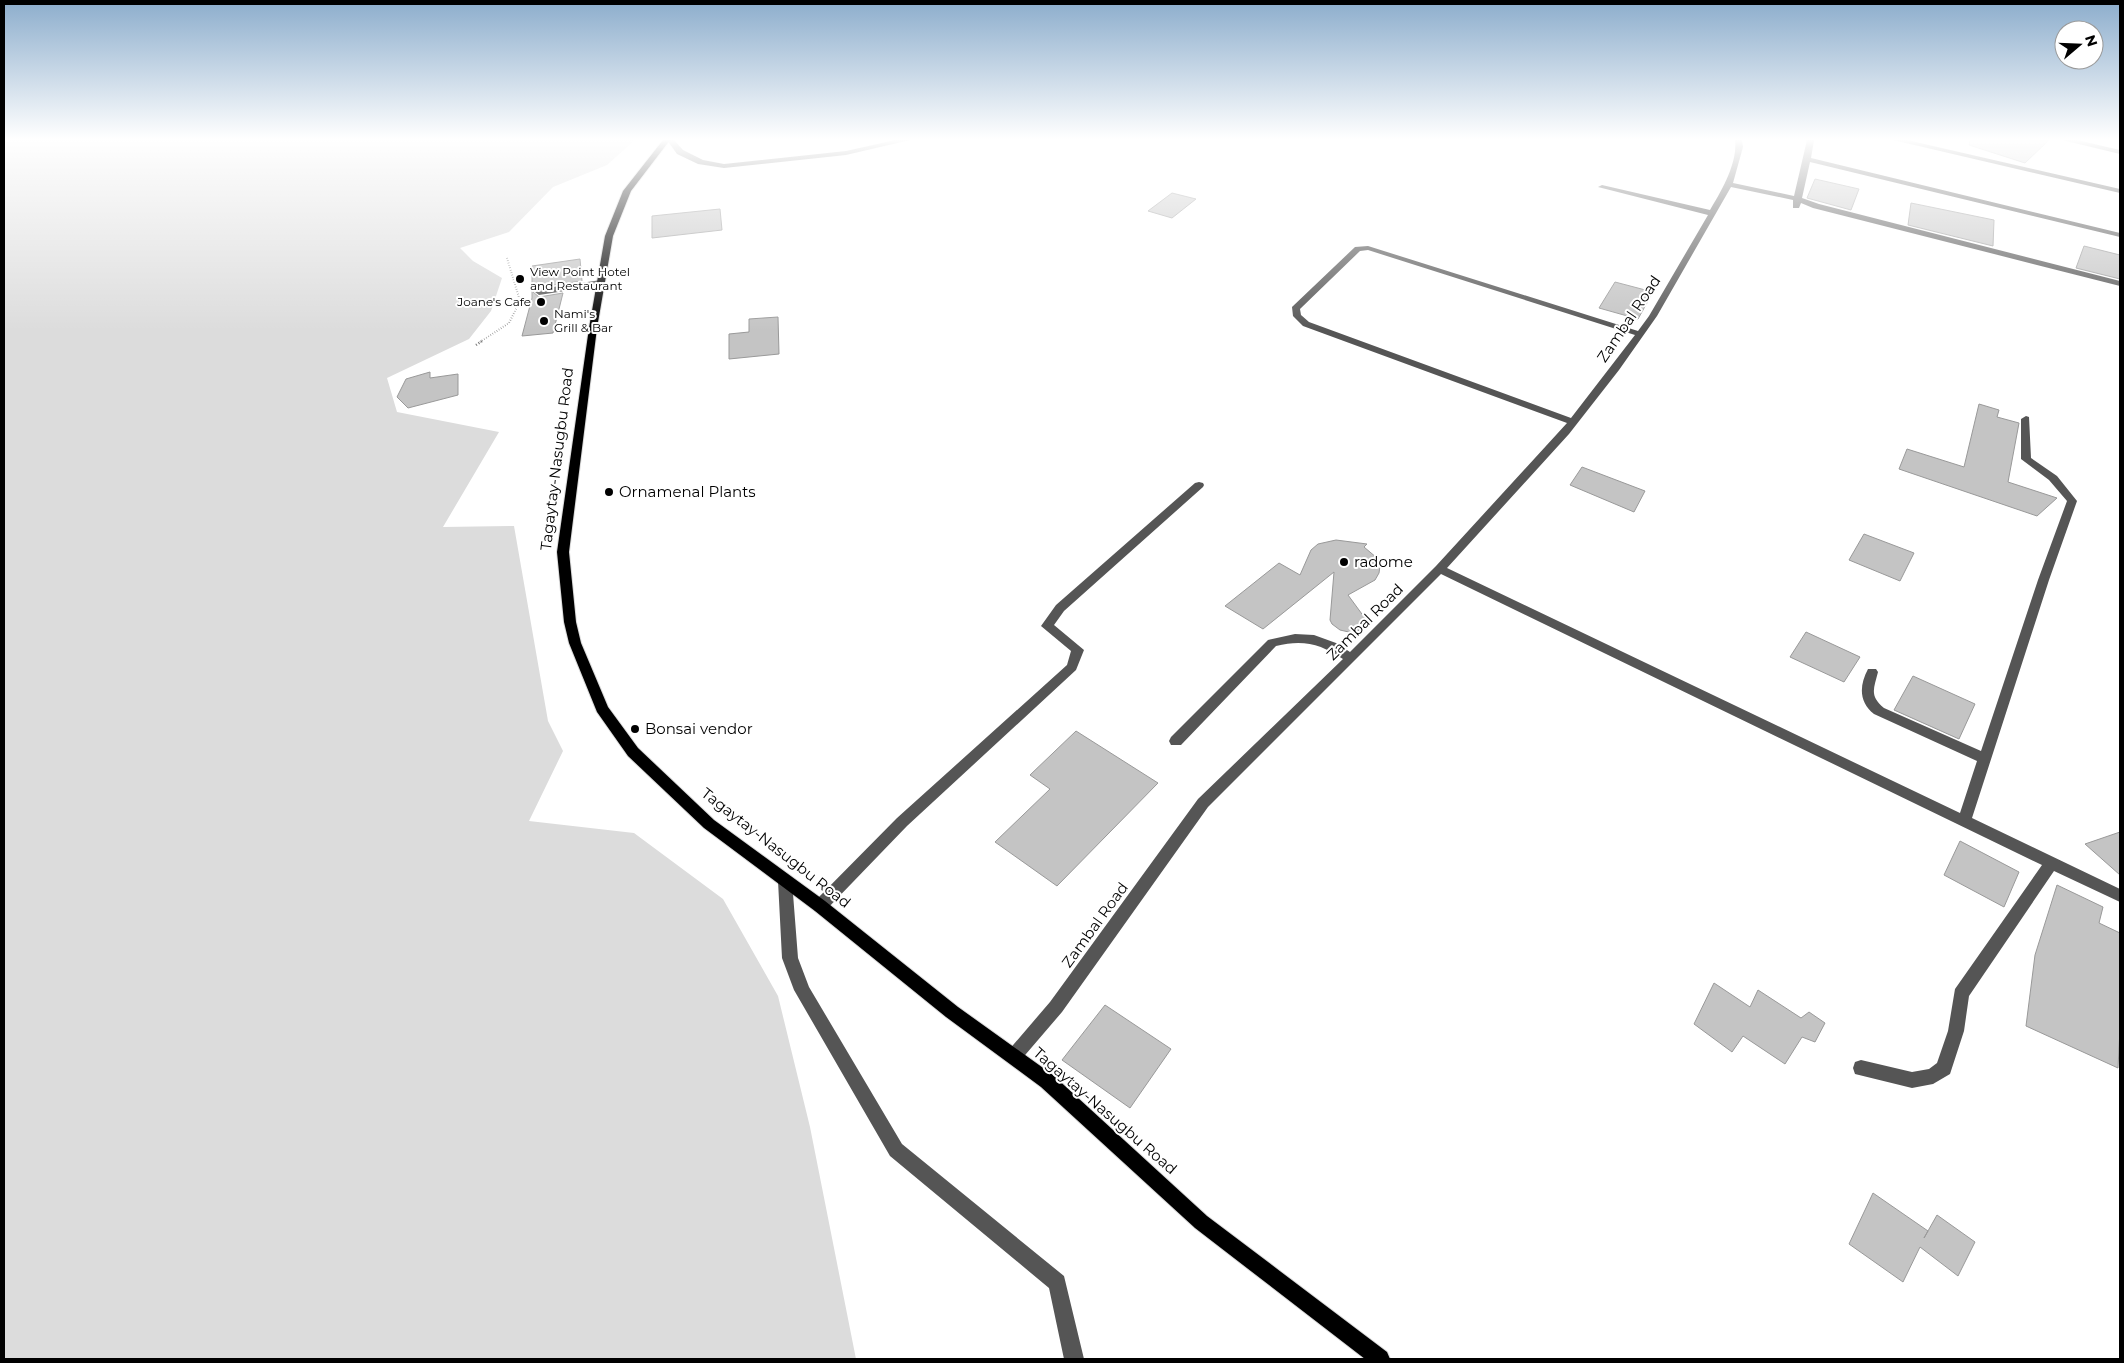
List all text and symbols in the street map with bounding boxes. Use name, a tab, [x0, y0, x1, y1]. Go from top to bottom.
north arrow	[2054, 20, 2104, 70]
text: N	[2081, 32, 2102, 49]
place label: View Point Hotel and Restaurant	[530, 264, 630, 293]
street label: Zambal Road	[1593, 272, 1665, 366]
marker: View Point Hotel and Restaurant	[514, 273, 526, 285]
place label: Joane's Cafe	[456, 294, 531, 309]
marker: Joane's Cafe	[535, 296, 547, 308]
place label: Nami's Grill & Bar	[554, 306, 613, 335]
marker: Nami's Grill & Bar	[538, 315, 550, 327]
street label: Tagaytay-Nasugbu Road	[536, 366, 577, 552]
place label: Ornamenal Plants	[619, 482, 756, 501]
marker: Ornamenal Plants	[603, 486, 615, 498]
place label: radome	[1354, 552, 1413, 571]
marker: radome	[1338, 556, 1350, 568]
street label: Zambal Road	[1322, 579, 1407, 664]
place label: Bonsai vendor	[645, 719, 753, 738]
marker: Bonsai vendor	[629, 723, 641, 735]
street label: Tagaytay-Nasugbu Road	[698, 783, 855, 912]
street label: Zambal Road	[1057, 878, 1132, 971]
street label: Tagaytay-Nasugbu Road	[1030, 1043, 1181, 1178]

